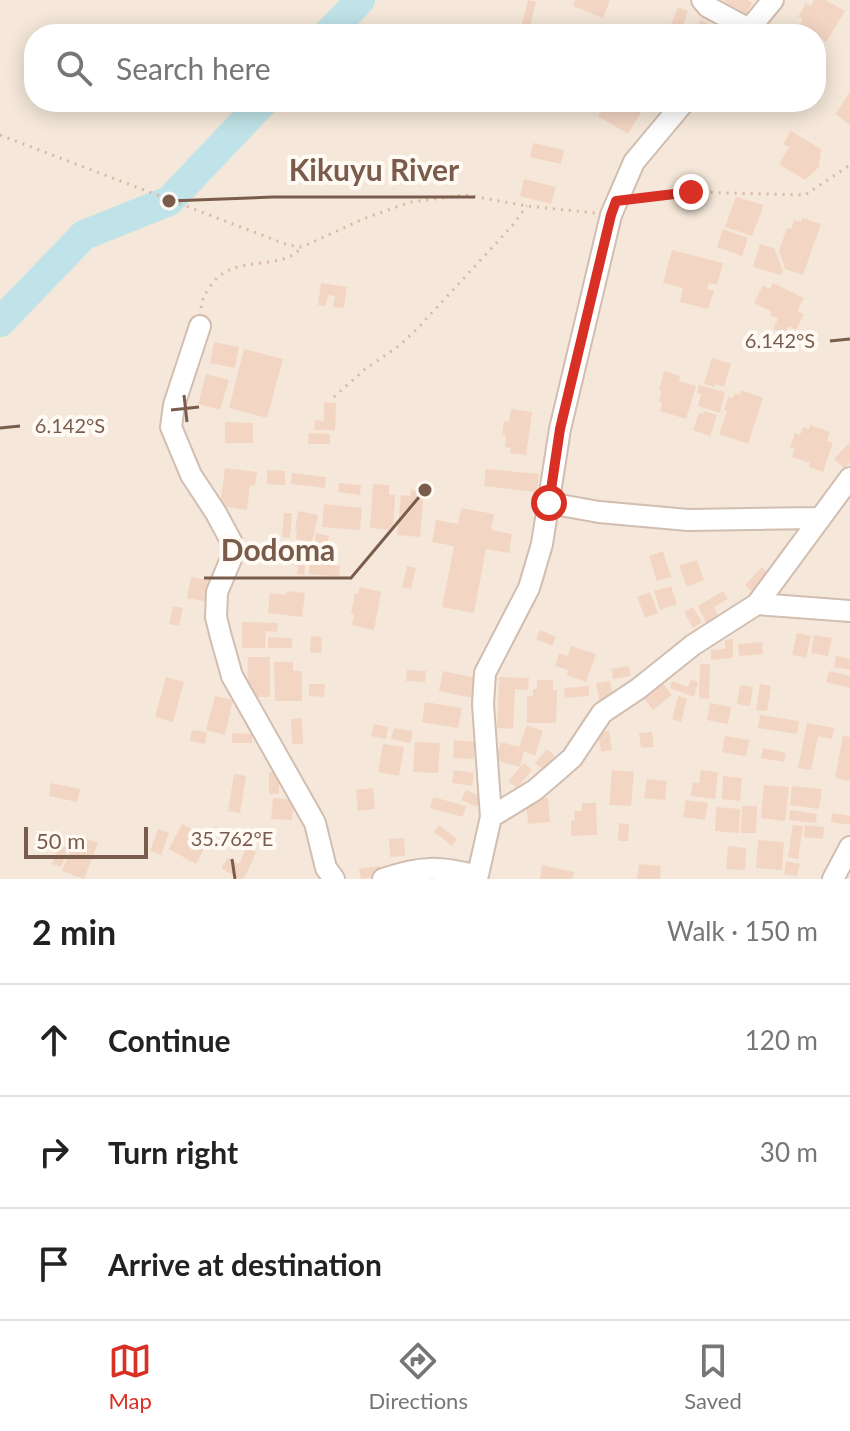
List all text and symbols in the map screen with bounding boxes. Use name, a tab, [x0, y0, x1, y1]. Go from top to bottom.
search box	[24, 24, 826, 112]
icon: search	[52, 46, 96, 90]
text: Search here	[116, 50, 271, 86]
callout: Kikuyu River	[273, 143, 475, 197]
text: Kikuyu River	[289, 151, 460, 187]
route end	[673, 174, 709, 210]
text: 6.142°S	[745, 328, 815, 352]
text: 6.142°S	[35, 413, 105, 437]
route start	[531, 485, 567, 521]
callout: Dodoma	[204, 524, 351, 578]
text: Dodoma	[221, 531, 335, 567]
scale bar	[24, 823, 148, 859]
text: 35.762°E	[191, 826, 273, 850]
text: 50 m	[36, 827, 85, 854]
text: 2 min	[32, 911, 116, 952]
text: Walk · 150 m	[667, 915, 818, 947]
icon: ahead	[32, 1018, 76, 1062]
text: Continue	[108, 1022, 231, 1058]
text: 120 m	[745, 1024, 818, 1056]
icon: right	[32, 1130, 76, 1174]
text: Turn right	[108, 1134, 238, 1170]
text: 30 m	[760, 1136, 818, 1168]
icon: arrive	[32, 1242, 76, 1286]
text: Arrive at destination	[108, 1246, 382, 1282]
tab: Map	[108, 1339, 152, 1414]
tab: Directions	[369, 1339, 468, 1414]
tab: Saved	[684, 1339, 742, 1414]

